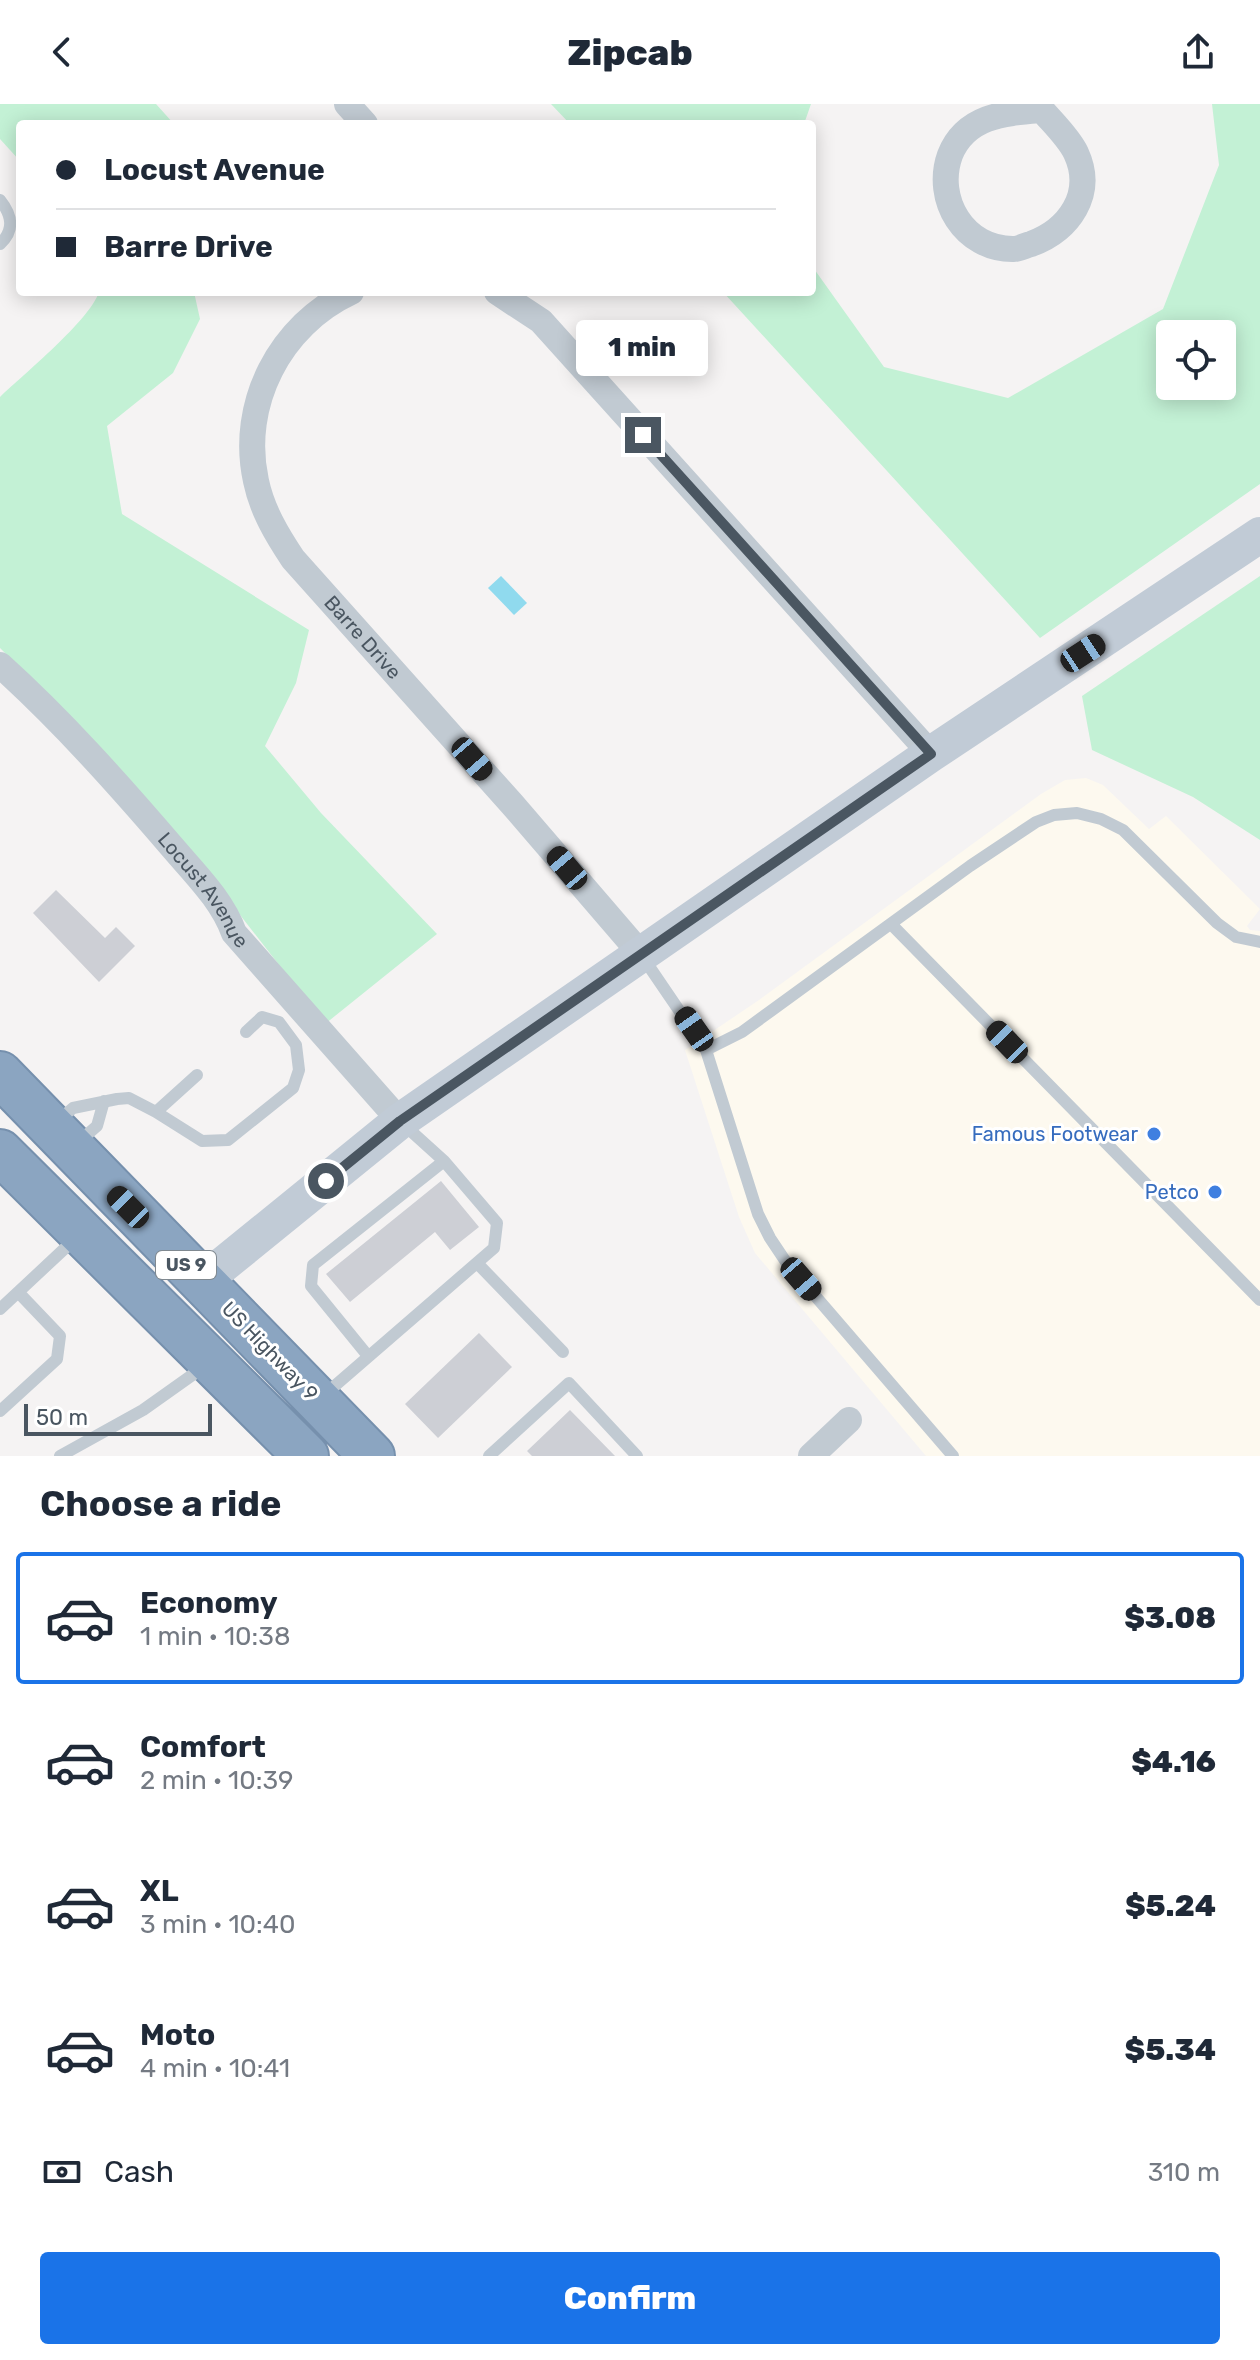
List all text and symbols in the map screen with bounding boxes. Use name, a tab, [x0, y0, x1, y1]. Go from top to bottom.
icon: back	[40, 30, 84, 74]
icon: share	[1176, 30, 1220, 74]
text: Zipcab	[567, 31, 693, 74]
text: Locust Avenue	[104, 152, 325, 188]
text: Barre Drive	[104, 229, 273, 265]
callout: 1 min	[577, 319, 709, 375]
map controls	[1156, 320, 1236, 400]
button: locate	[1156, 320, 1236, 400]
text: 1 min	[608, 332, 676, 363]
route end	[625, 417, 661, 453]
street label: Barre Drive	[319, 591, 406, 684]
car	[1056, 630, 1110, 676]
car	[447, 733, 497, 785]
street label: Locust Avenue	[153, 827, 253, 953]
car	[542, 842, 592, 894]
car	[670, 1002, 718, 1056]
car	[982, 1016, 1032, 1068]
place label: Famous Footwear	[972, 1122, 1138, 1146]
marker: Famous Footwear	[1145, 1125, 1163, 1143]
route start	[308, 1163, 344, 1199]
place label: Petco	[1145, 1180, 1199, 1204]
car	[103, 1182, 153, 1232]
marker: Petco	[1206, 1183, 1224, 1201]
road number: US 9	[156, 1251, 216, 1279]
car	[776, 1253, 826, 1305]
street label: US Highway 9	[217, 1297, 323, 1405]
scale bar	[24, 1400, 212, 1436]
text: 50 m	[36, 1404, 88, 1431]
text: Choose a ride	[40, 1482, 281, 1525]
icon: car	[44, 1582, 116, 1654]
text: Economy	[140, 1585, 278, 1621]
text: $3.08	[1124, 1600, 1216, 1636]
text: 1 min · 10:38	[140, 1621, 290, 1652]
icon: car	[44, 1726, 116, 1798]
text: Comfort	[140, 1729, 266, 1765]
text: $4.16	[1131, 1744, 1216, 1780]
text: 2 min · 10:39	[140, 1765, 293, 1796]
icon: car	[44, 1870, 116, 1942]
text: XL	[140, 1873, 179, 1909]
text: $5.24	[1125, 1888, 1216, 1924]
text: 3 min · 10:40	[140, 1909, 295, 1940]
icon: car	[44, 2014, 116, 2086]
text: Moto	[140, 2017, 215, 2053]
text: $5.34	[1125, 2032, 1216, 2068]
text: 4 min · 10:41	[140, 2053, 290, 2084]
icon: cash	[40, 2150, 84, 2194]
text: Cash	[104, 2154, 174, 2190]
text: 310 m	[1148, 2157, 1220, 2188]
button: Confirm	[40, 2252, 1220, 2344]

